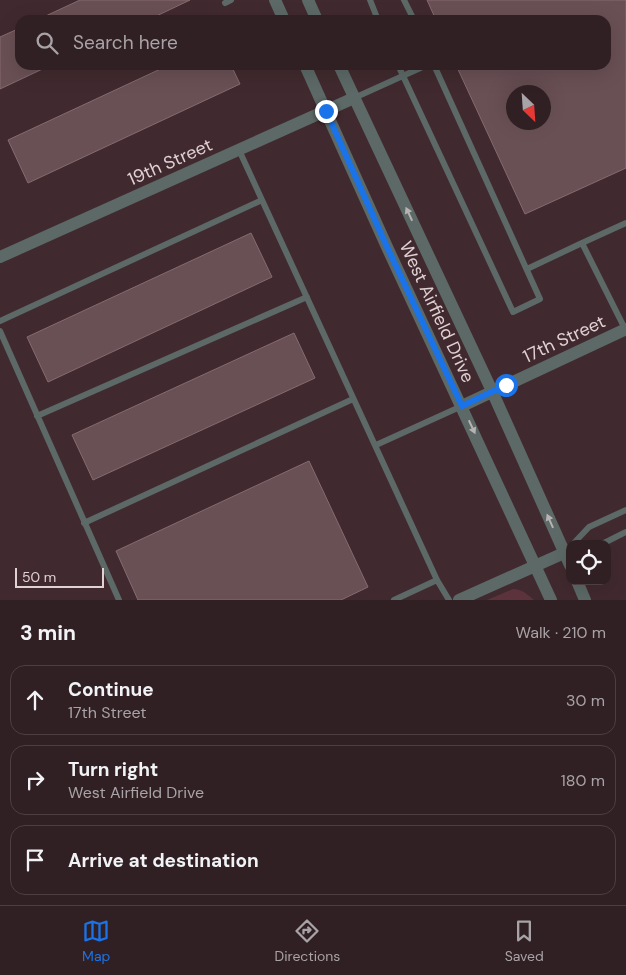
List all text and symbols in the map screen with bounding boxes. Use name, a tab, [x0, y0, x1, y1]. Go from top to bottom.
search box	[15, 15, 611, 70]
icon: search	[33, 29, 61, 57]
text: Search here	[73, 30, 178, 55]
north arrow	[506, 85, 551, 130]
route end	[315, 100, 338, 123]
street label: 19th Street	[124, 133, 216, 191]
one-way arrow	[405, 207, 413, 221]
street label: West Airfield Drive	[394, 237, 480, 387]
street label: 17th Street	[519, 309, 609, 369]
route start	[495, 374, 518, 397]
one-way arrow	[468, 420, 476, 434]
one-way arrow	[545, 514, 553, 528]
map controls	[566, 540, 611, 585]
button: locate	[566, 540, 611, 585]
scale bar	[15, 565, 104, 588]
text: 50 m	[22, 568, 56, 586]
text: 3 min	[20, 619, 76, 647]
text: Walk · 210 m	[516, 622, 606, 643]
text: Continue	[68, 677, 154, 702]
icon: ahead	[21, 686, 49, 714]
text: 30 m	[566, 690, 605, 711]
text: 17th Street	[68, 702, 147, 723]
text: Turn right	[68, 757, 158, 782]
icon: right	[21, 766, 49, 794]
text: 180 m	[561, 770, 605, 791]
text: West Airfield Drive	[68, 782, 204, 803]
icon: arrive	[21, 846, 49, 874]
text: Arrive at destination	[68, 848, 259, 873]
tab: Map	[82, 917, 110, 965]
tab: Directions	[275, 917, 340, 965]
tab: Saved	[505, 917, 544, 965]

